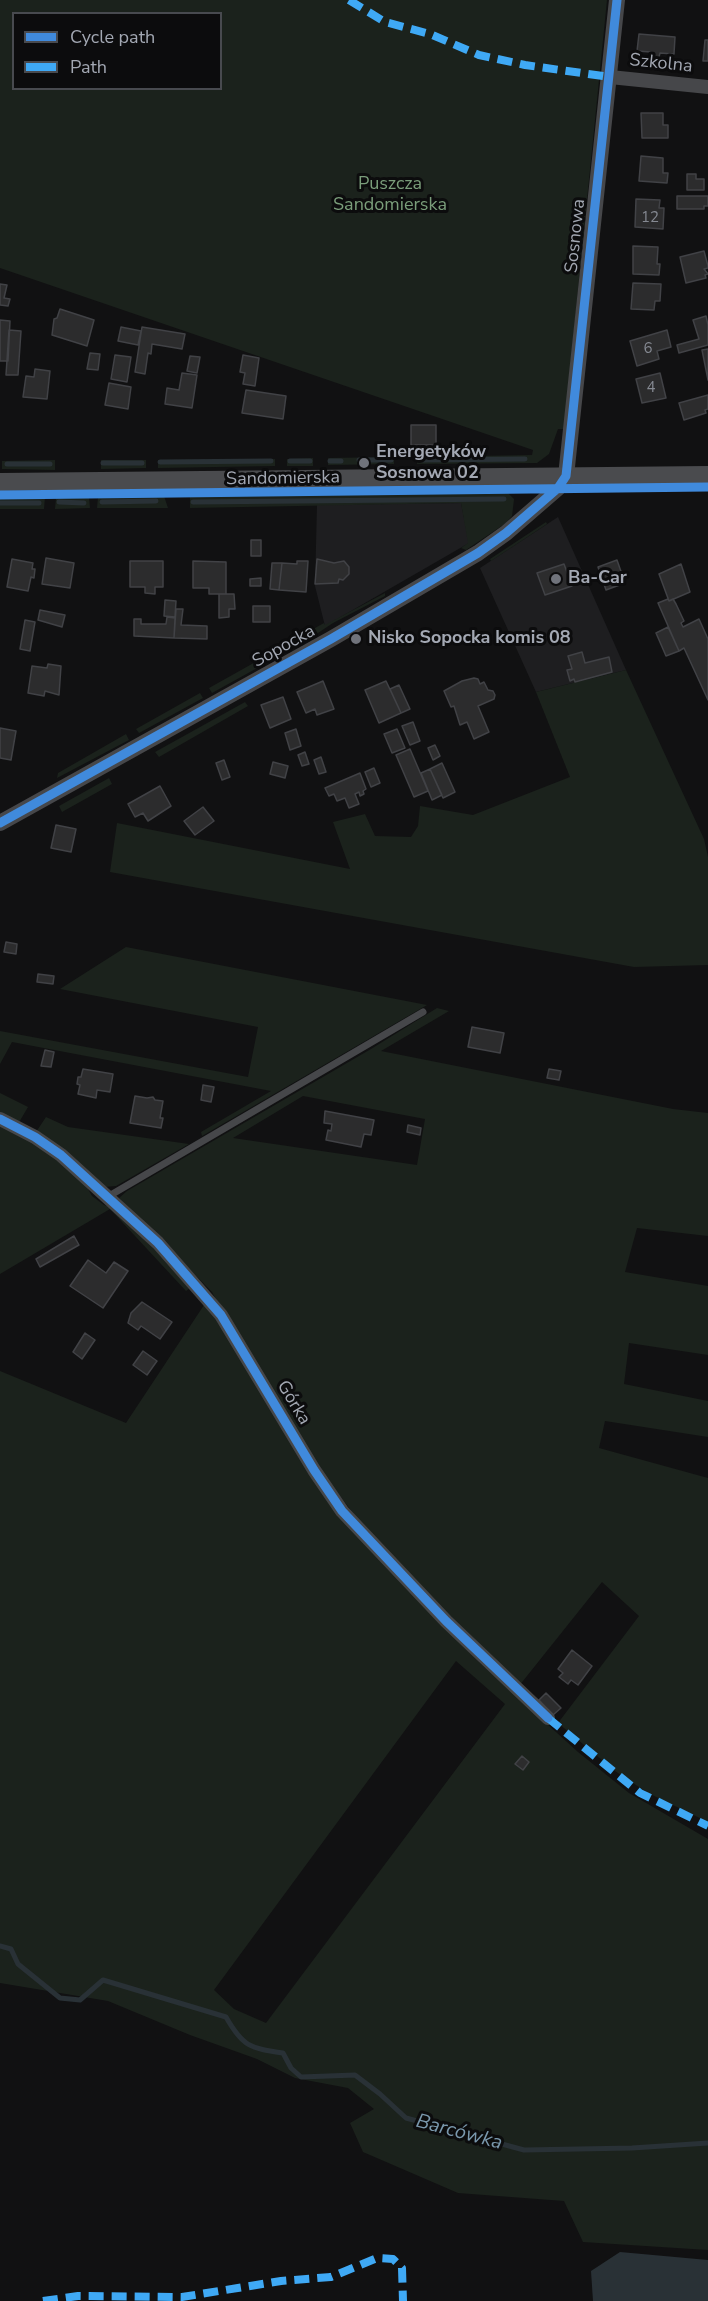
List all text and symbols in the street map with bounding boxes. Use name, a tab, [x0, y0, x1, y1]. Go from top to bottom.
legend	[12, 12, 222, 90]
text: Cycle path	[70, 25, 155, 49]
street label: Szkolna	[628, 50, 694, 78]
text: Path	[70, 55, 107, 79]
park label: Puszcza Sandomierska	[333, 174, 447, 216]
street label: Sosnowa	[561, 198, 591, 274]
house number: 12	[641, 209, 659, 227]
house number: 6	[644, 340, 652, 358]
house number: 4	[647, 379, 655, 397]
place label: Energetyków Sosnowa 02	[376, 442, 486, 484]
marker: Energetyków Sosnowa 02	[357, 456, 371, 470]
street label: Sandomierska	[226, 467, 340, 491]
place label: Ba-Car	[568, 568, 627, 590]
marker: Ba-Car	[549, 572, 563, 586]
street label: Sopocka	[249, 621, 319, 673]
place label: Nisko Sopocka komis 08	[368, 628, 571, 650]
marker: Nisko Sopocka komis 08	[349, 632, 363, 646]
street label: Górka	[271, 1377, 315, 1429]
water label: Barcówka	[413, 2110, 505, 2156]

